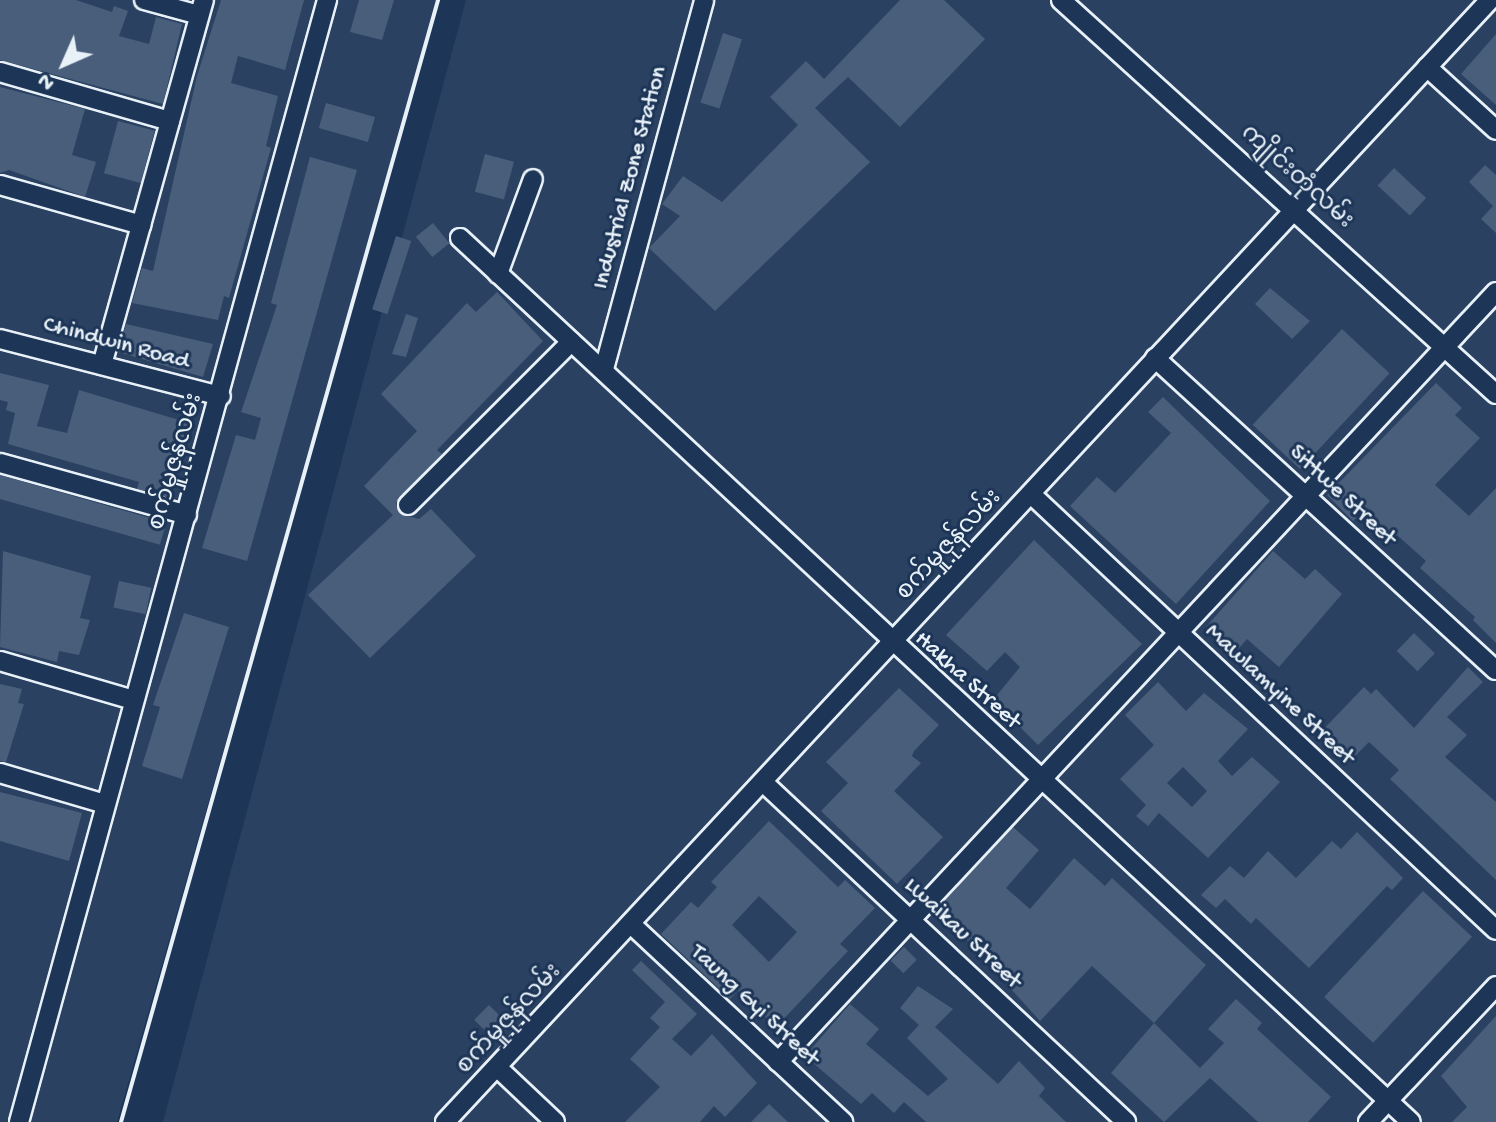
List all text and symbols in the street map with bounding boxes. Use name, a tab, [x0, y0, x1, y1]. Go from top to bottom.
north arrow	[24, 24, 104, 104]
street label: Industrial Zone Station	[587, 63, 675, 293]
text: N	[33, 67, 61, 95]
street label: ကျိုင်းတုံလမ်း	[1234, 120, 1358, 236]
street label: Chindwin Road	[40, 311, 192, 377]
street label: စက်မှုဇုန်လမ်း	[144, 390, 210, 534]
street label: Sittwe Street	[1282, 439, 1402, 553]
street label: စက်မှုဇုန်လမ်း	[891, 485, 1009, 607]
street label: Mawlamyine Street	[1198, 618, 1360, 772]
street label: Hakha Street	[908, 626, 1026, 736]
street label: Lwaikau Street	[897, 872, 1027, 996]
street label: Taung Gyi Street	[683, 939, 825, 1073]
street label: စက်မှုဇုန်လမ်း	[451, 959, 569, 1081]

